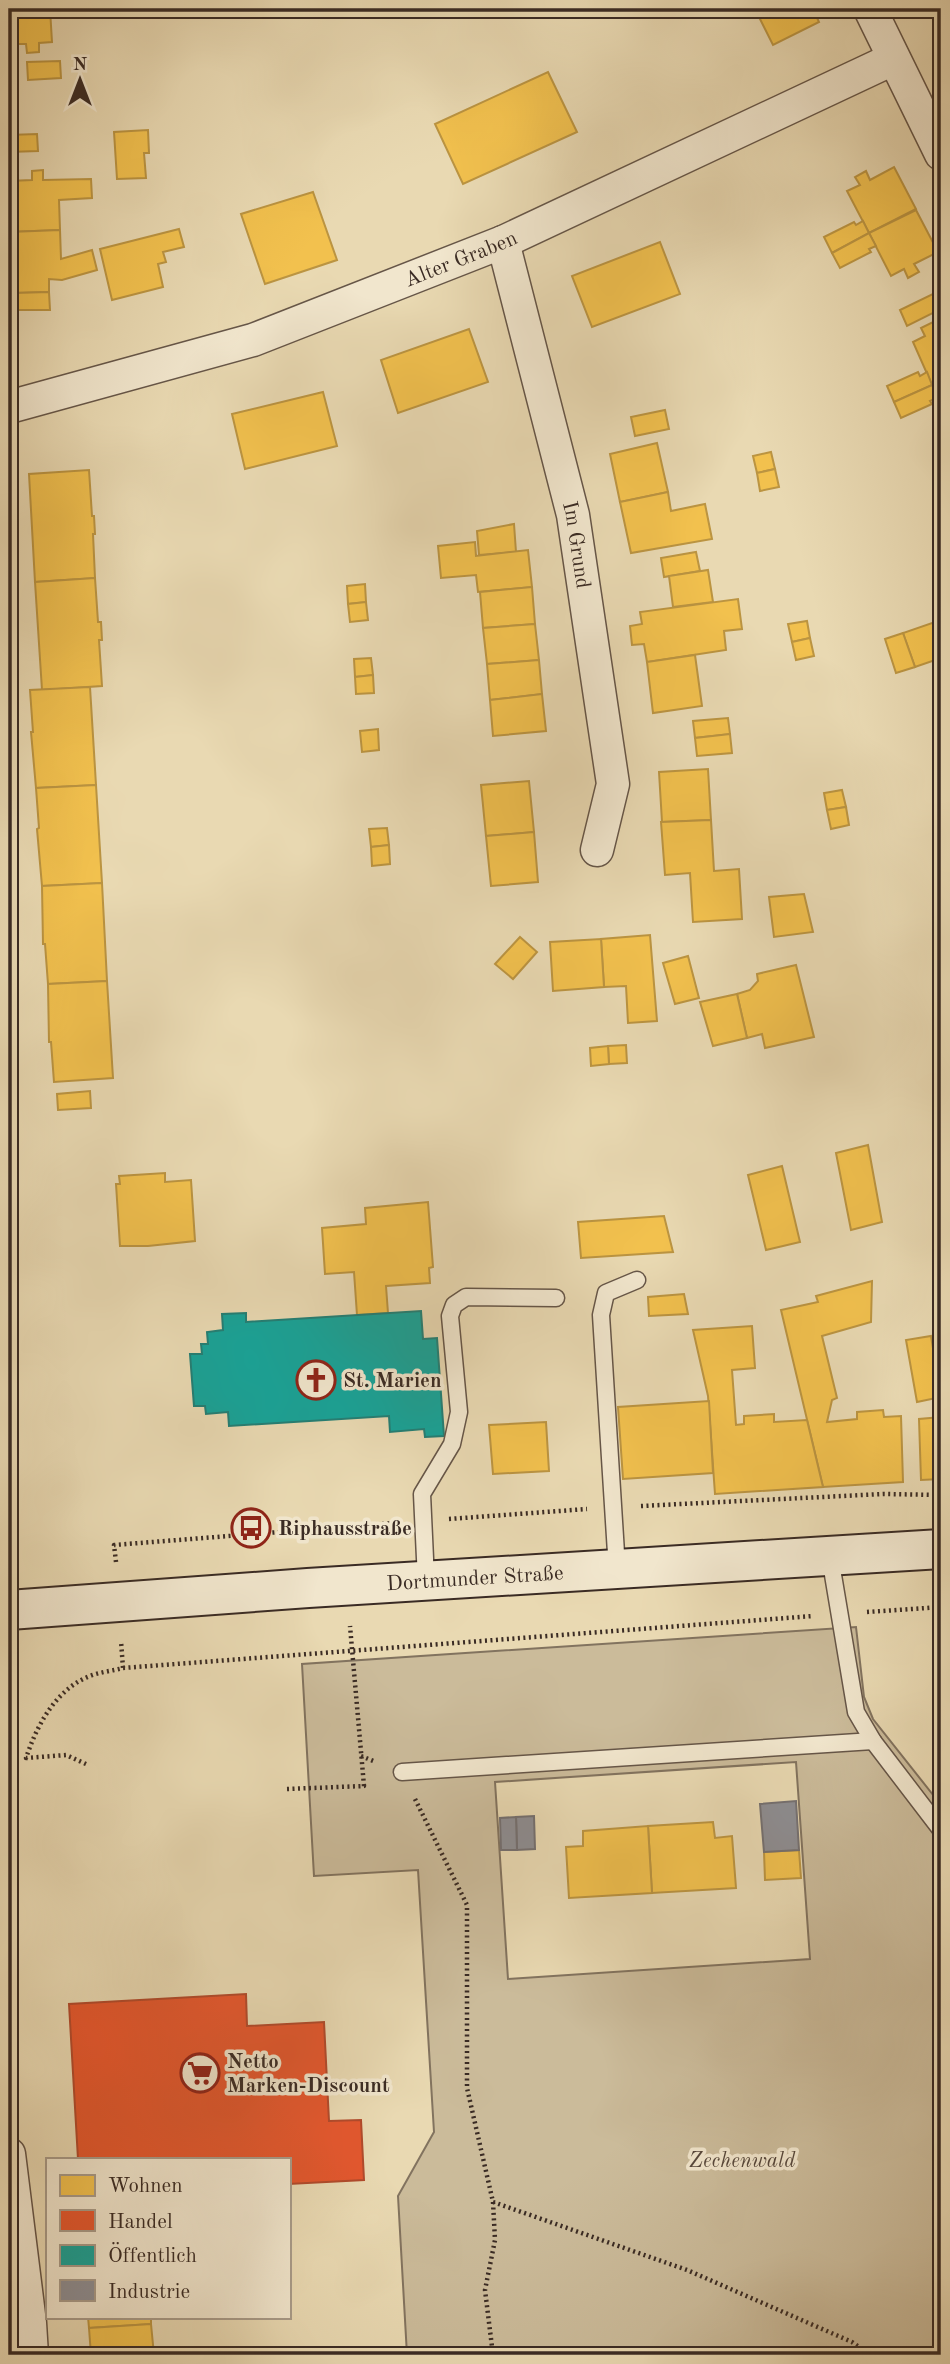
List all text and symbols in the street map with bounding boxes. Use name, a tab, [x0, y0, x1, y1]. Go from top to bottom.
north arrow	[46, 46, 116, 116]
text: N	[73, 56, 88, 75]
street label: Alter Graben	[402, 228, 521, 292]
street label: Im Grund	[558, 499, 593, 590]
church icon: St. Marien	[295, 1359, 337, 1401]
place label: St. Marien	[343, 1371, 442, 1392]
bus stop icon: Riphausstraße	[230, 1507, 272, 1549]
place label: Riphausstraße	[278, 1519, 412, 1540]
street label: Dortmunder Straße	[386, 1563, 564, 1595]
supermarket icon: Netto Marken-Discount	[179, 2052, 221, 2094]
place label: Netto Marken-Discount	[227, 2052, 390, 2097]
park label: Zechenwald	[689, 2151, 796, 2172]
legend	[46, 2158, 290, 2318]
text: Wohnen	[108, 2176, 183, 2197]
text: Handel	[108, 2212, 173, 2233]
text: Öffentlich	[108, 2242, 197, 2267]
text: Industrie	[108, 2282, 190, 2303]

